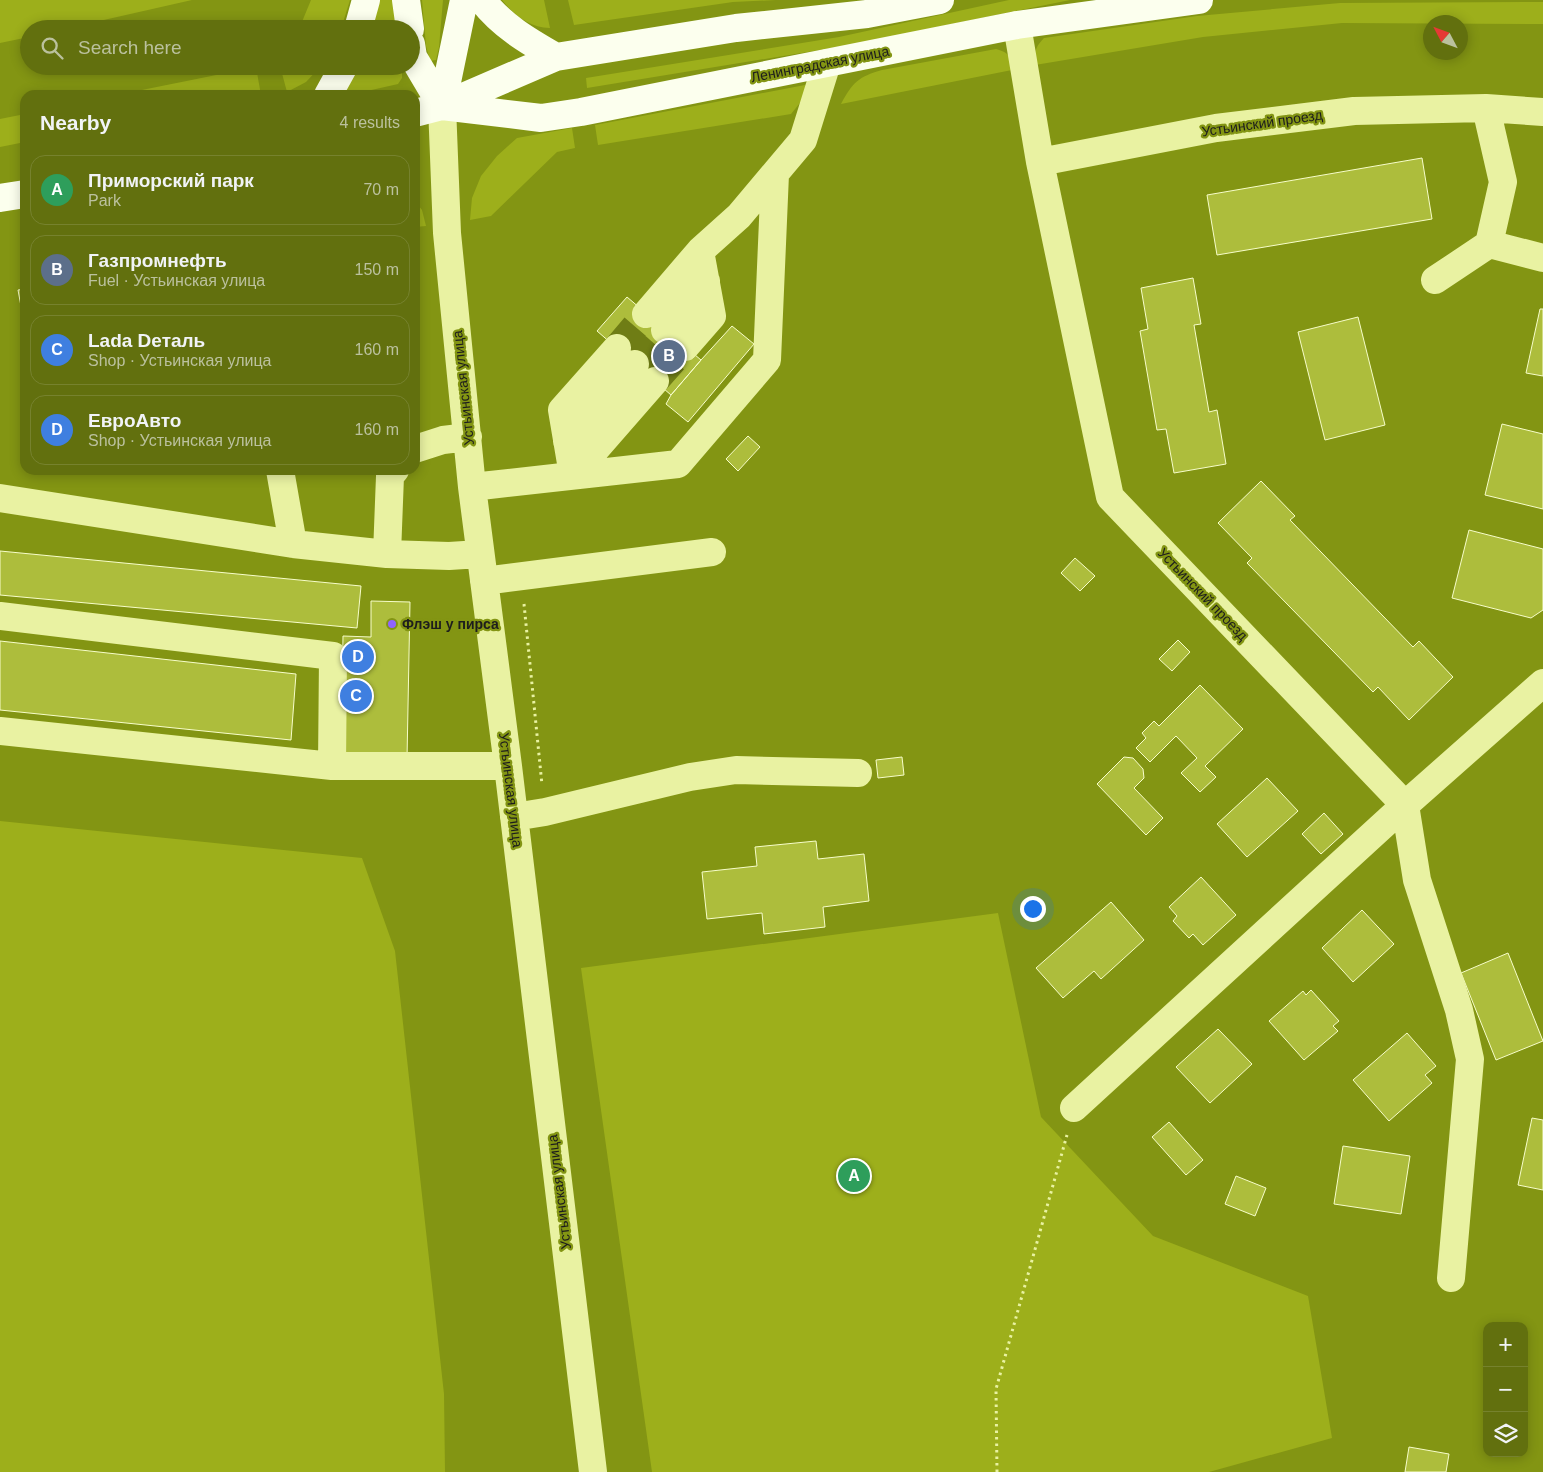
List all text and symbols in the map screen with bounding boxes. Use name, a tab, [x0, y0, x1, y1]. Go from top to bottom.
north arrow	[1423, 15, 1468, 60]
search box	[20, 20, 420, 75]
icon: search	[38, 34, 66, 62]
text: Search here	[78, 37, 182, 58]
street label: Ленинградская улица	[750, 43, 891, 85]
street label: Устьинский проезд	[1201, 107, 1323, 139]
text: Nearby	[40, 111, 111, 134]
text: 4 results	[340, 114, 400, 131]
text: Приморский парк	[88, 170, 254, 191]
text: A	[51, 181, 63, 198]
text: 70 m	[363, 181, 399, 198]
text: Park	[88, 192, 121, 209]
text: Газпромнефть	[88, 250, 227, 271]
text: B	[51, 261, 63, 278]
text: 150 m	[355, 261, 399, 278]
text: Fuel · Устьинская улица	[88, 272, 265, 289]
text: Lada Dеталь	[88, 330, 205, 351]
street label: Устьинская улица	[449, 330, 477, 446]
pin: B	[653, 337, 685, 375]
text: C	[51, 341, 63, 358]
text: 160 m	[355, 341, 399, 358]
text: Shop · Устьинская улица	[88, 352, 271, 369]
text: ЕвроАвто	[88, 410, 181, 431]
text: D	[51, 421, 63, 438]
text: 160 m	[355, 421, 399, 438]
text: Shop · Устьинская улица	[88, 432, 271, 449]
street label: Устьинский проезд	[1155, 545, 1251, 643]
place label: Флэш у пирса	[402, 616, 499, 632]
marker: Флэш у пирса	[386, 618, 398, 630]
pin: D	[342, 638, 374, 676]
pin: C	[340, 677, 372, 715]
street label: Устьинская улица	[496, 732, 526, 848]
your location	[1020, 896, 1046, 922]
street label: Устьинская улица	[544, 1134, 574, 1250]
pin: A	[838, 1157, 870, 1195]
map controls	[1483, 1322, 1528, 1457]
button: +	[1483, 1322, 1528, 1367]
button: −	[1483, 1367, 1528, 1412]
button: layers	[1483, 1412, 1528, 1457]

